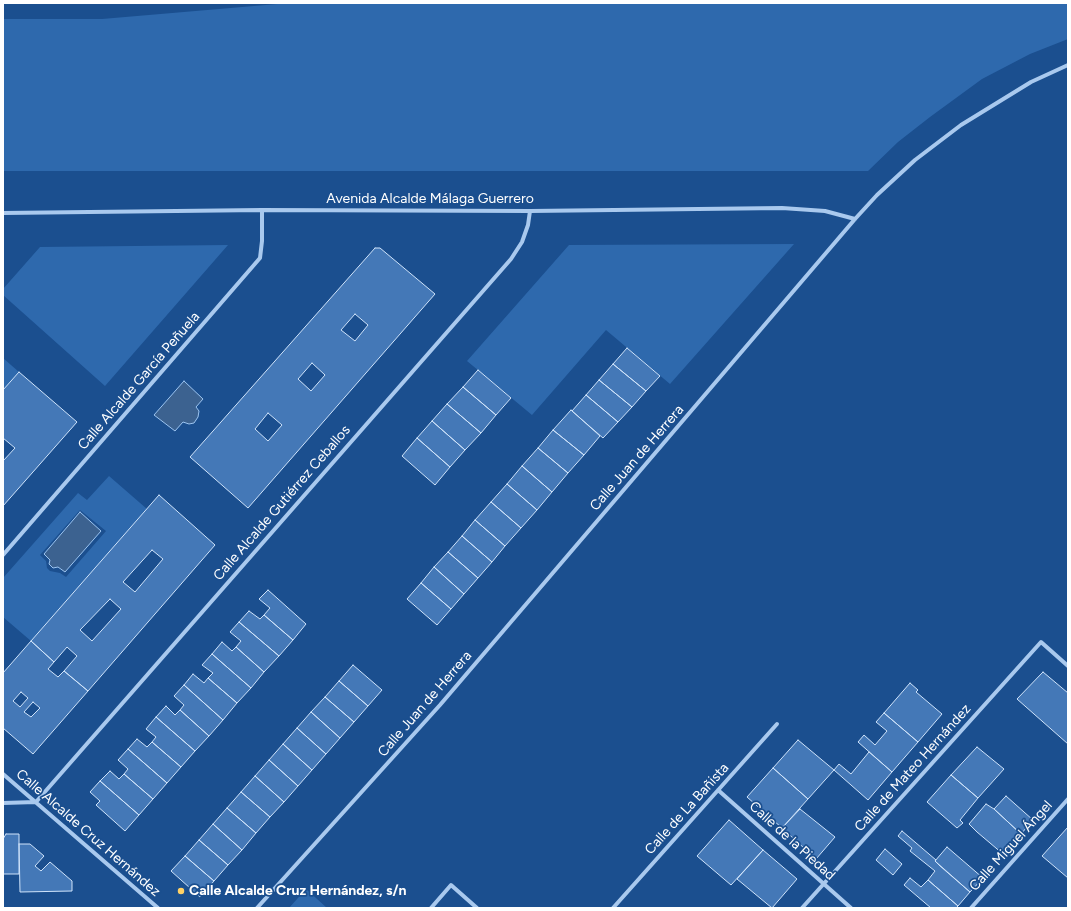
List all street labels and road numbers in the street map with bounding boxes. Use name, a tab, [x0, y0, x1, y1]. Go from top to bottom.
street label: Avenida Alcalde Málaga Guerrero	[326, 191, 534, 207]
street label: Calle Alcalde García Peñuela	[75, 309, 203, 453]
street label: Calle Juan de Herrera	[587, 402, 687, 514]
street label: Calle Alcalde Gutiérrez Ceballos	[210, 422, 354, 584]
street label: Calle Juan de Herrera	[375, 648, 475, 760]
street label: Calle de Mateo Hernández	[851, 701, 975, 835]
street label: Calle de La Bañista	[641, 760, 733, 858]
street label: Calle Alcalde Cruz Hernández	[12, 766, 164, 900]
street label: Calle Miguel Ángel	[966, 797, 1056, 895]
street label: Calle de la Piedad	[745, 798, 839, 884]

